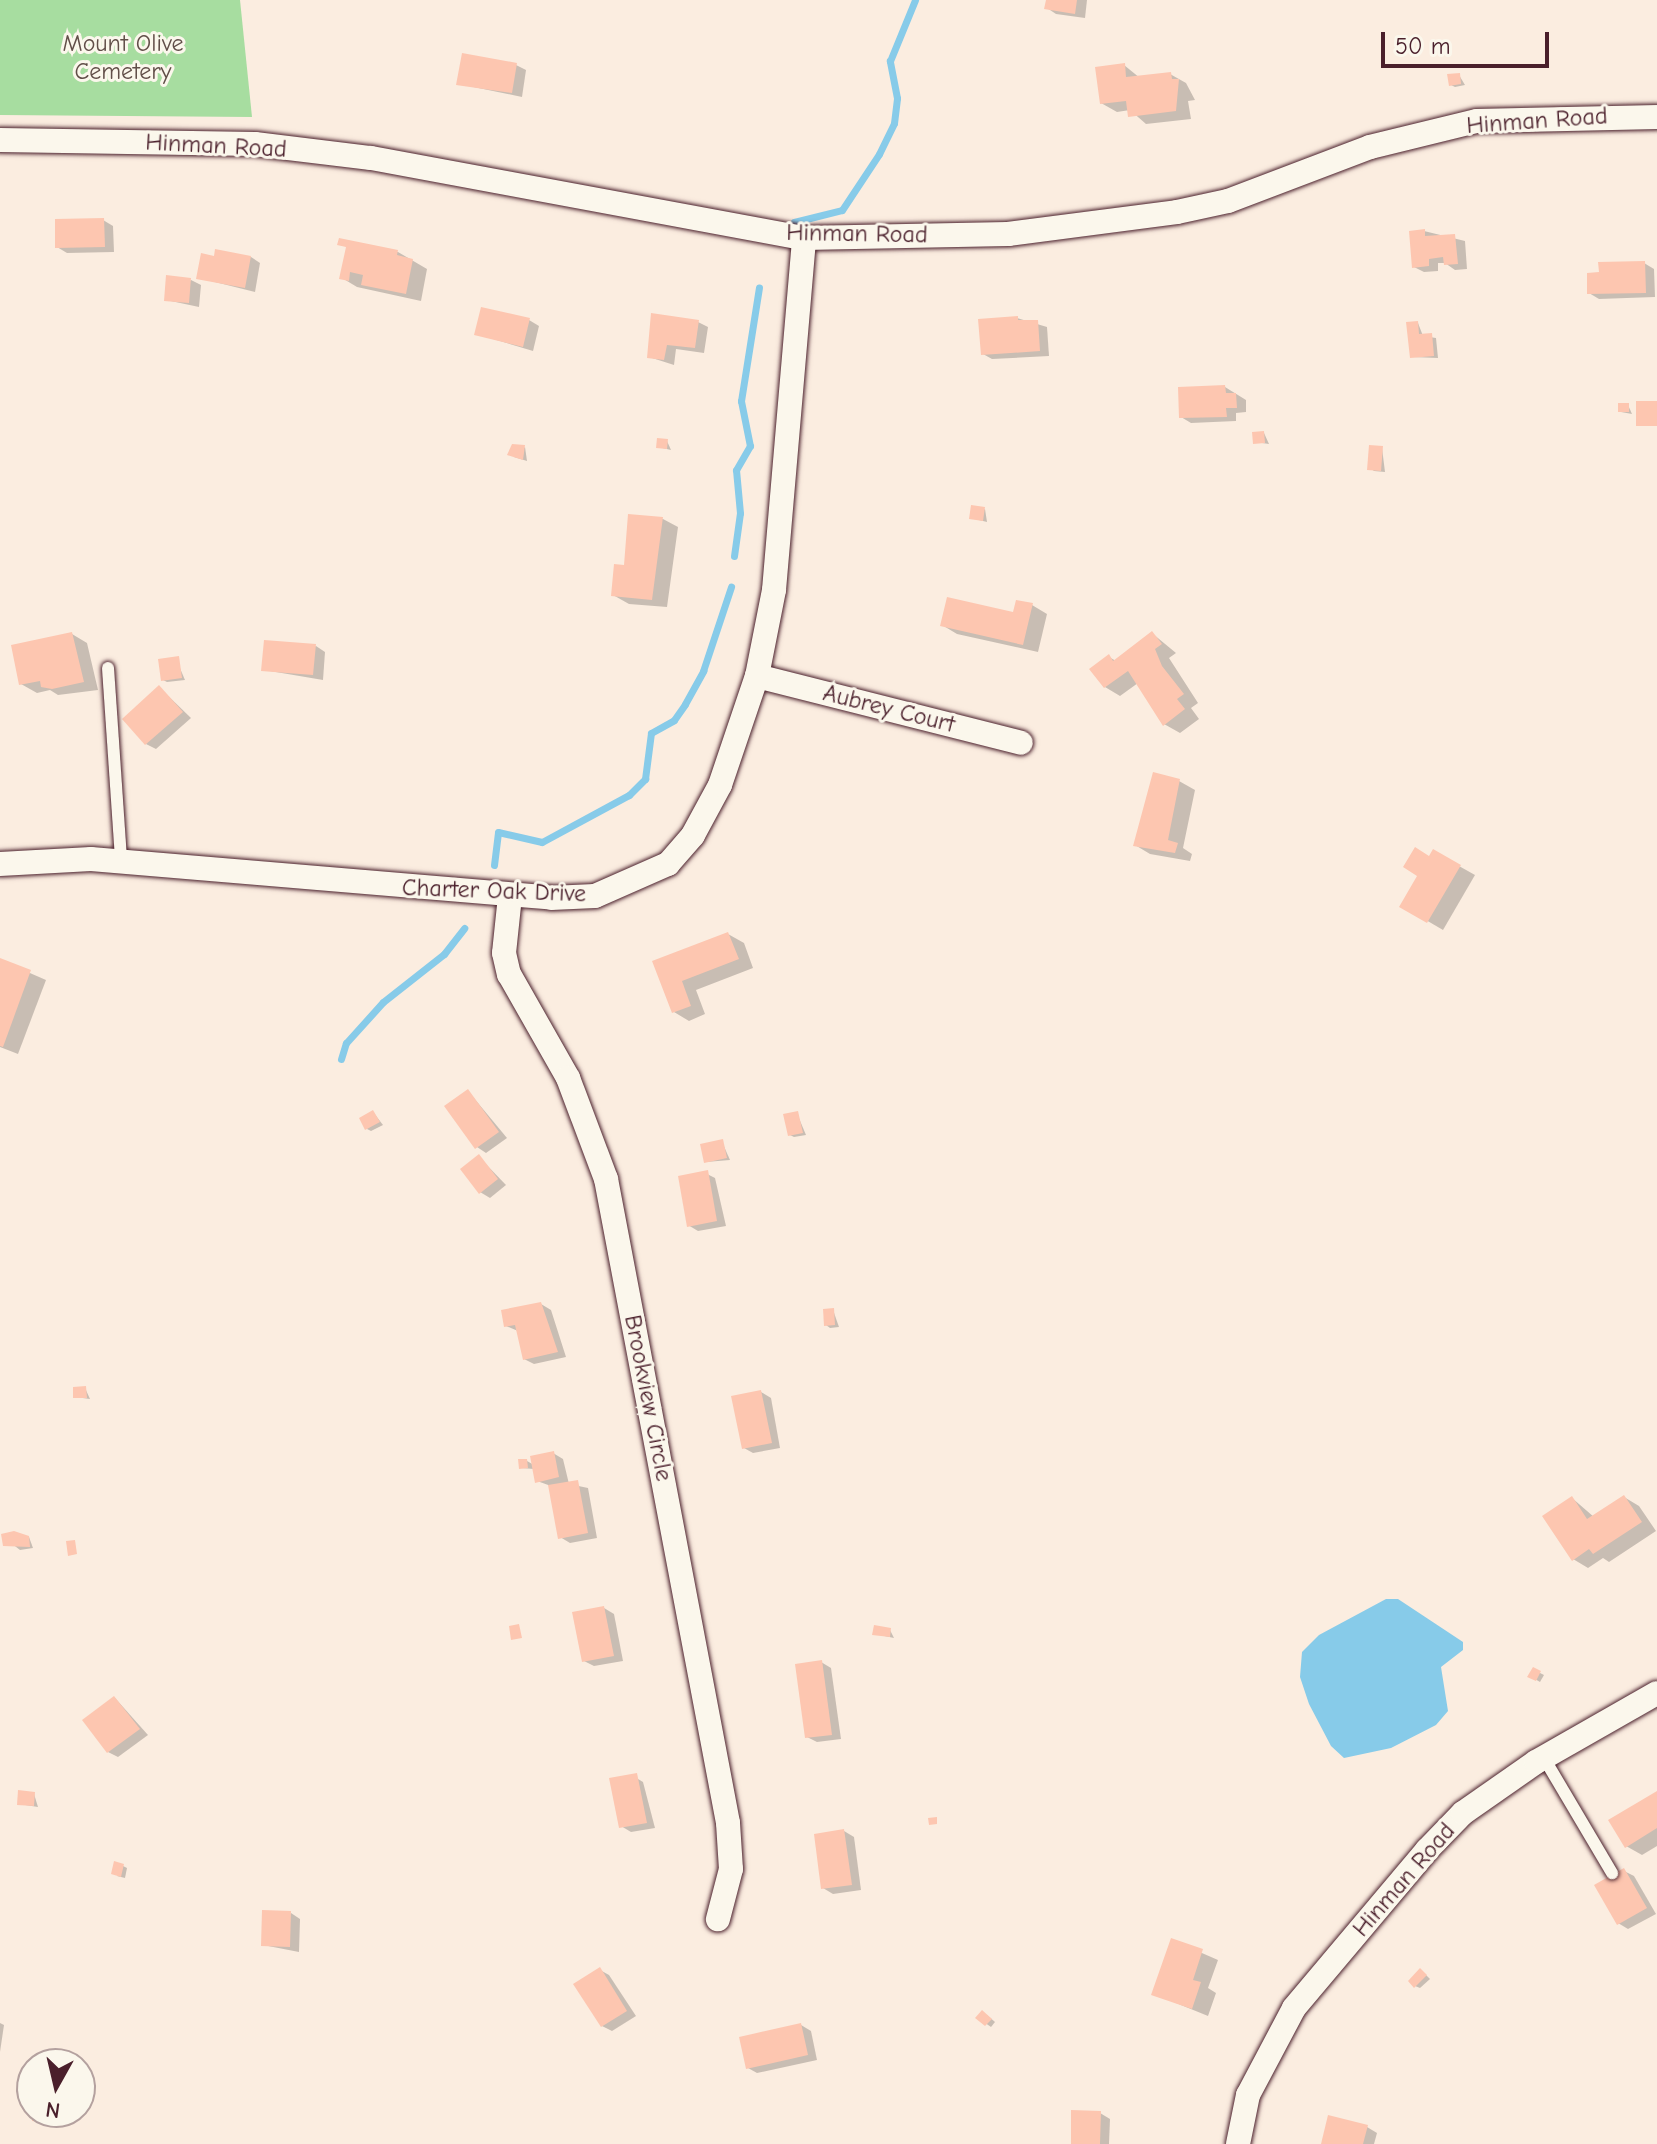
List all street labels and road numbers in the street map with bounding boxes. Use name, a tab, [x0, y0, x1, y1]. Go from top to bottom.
street label: Hinman Road	[1465, 102, 1609, 140]
street label: Hinman Road	[145, 128, 287, 164]
street label: Hinman Road	[786, 218, 928, 250]
street label: Aubrey Court	[820, 679, 958, 739]
street label: Charter Oak Drive	[401, 873, 587, 909]
street label: Brookview Circle	[618, 1312, 678, 1484]
street label: Hinman Road	[1347, 1817, 1461, 1943]

